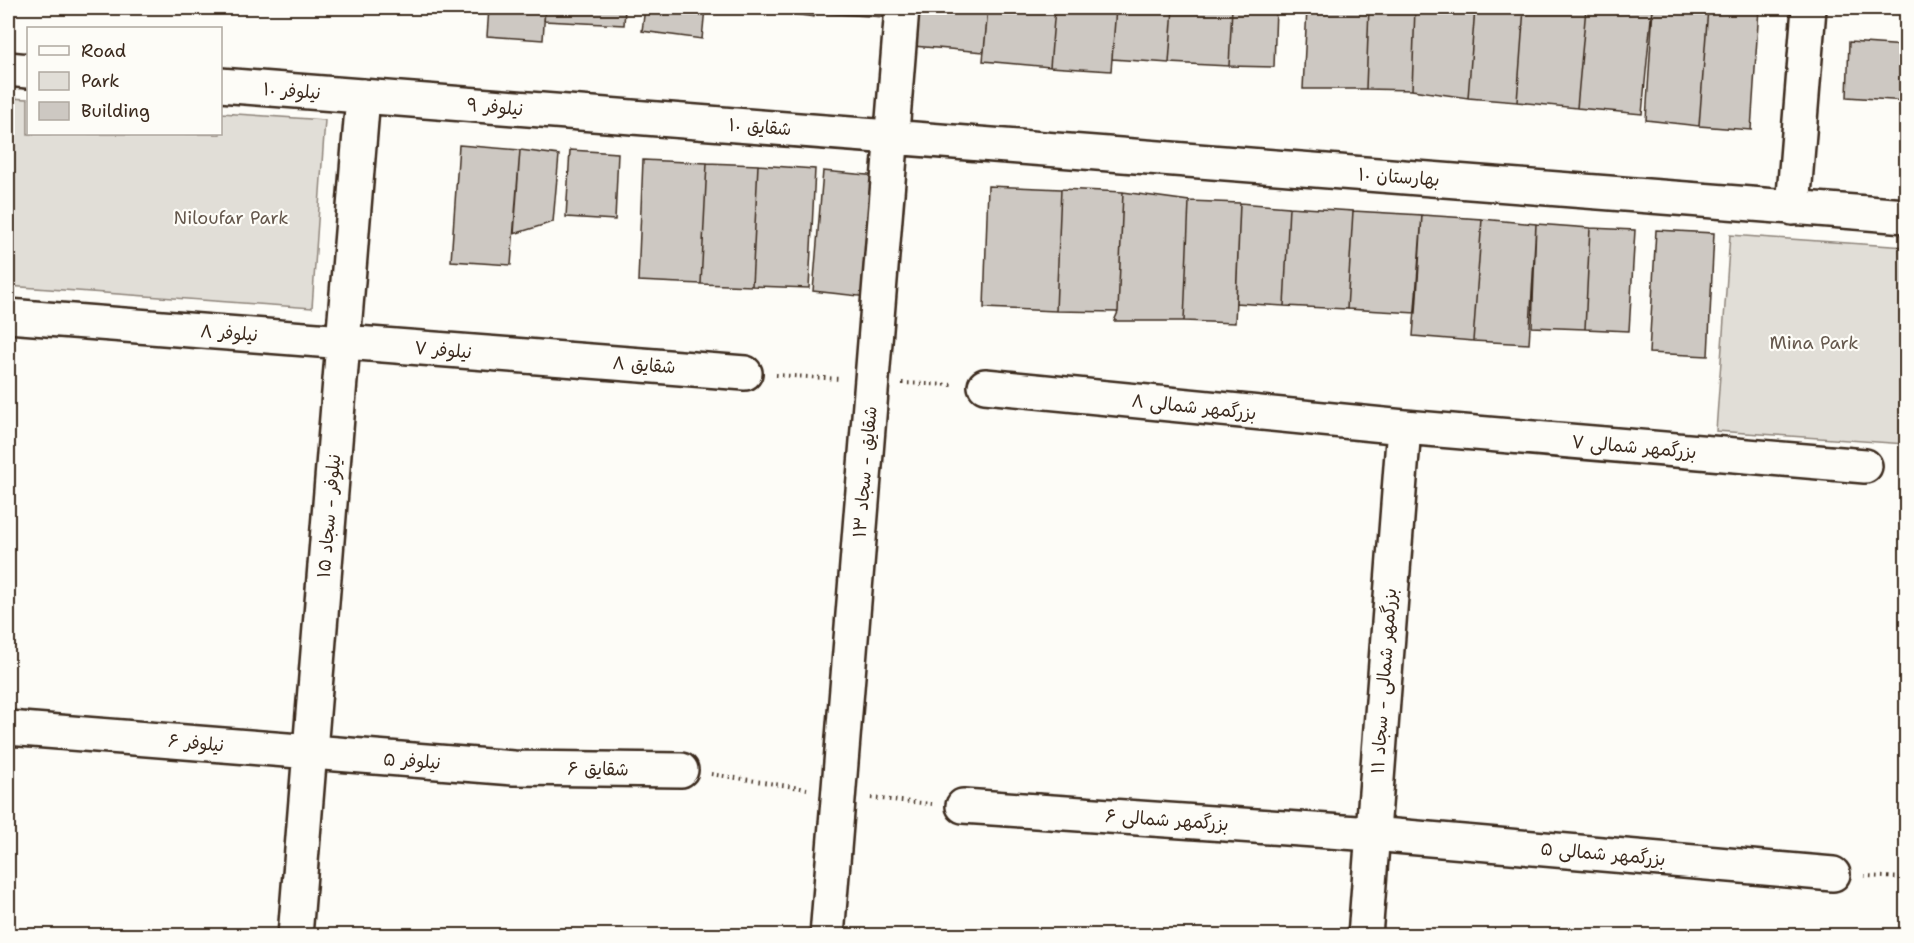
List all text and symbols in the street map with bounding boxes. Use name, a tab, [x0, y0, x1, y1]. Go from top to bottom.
legend	[27, 27, 222, 135]
text: Road	[81, 39, 126, 63]
text: Park	[81, 69, 120, 93]
street label: نیلوفر ۱۰	[262, 77, 322, 105]
street label: نیلوفر ۹	[466, 93, 524, 121]
text: Building	[81, 99, 150, 123]
street label: شقایق ۱۰	[728, 113, 792, 141]
street label: بهارستان ۱۰	[1357, 162, 1441, 192]
park label: Niloufar Park	[173, 206, 289, 230]
street label: نیلوفر ۸	[199, 319, 259, 347]
park label: Mina Park	[1769, 331, 1859, 355]
street label: نیلوفر ۷	[413, 336, 473, 364]
street label: شقایق ۸	[612, 351, 676, 379]
street label: بزرگمهر شمالی ۸	[1130, 389, 1258, 425]
street label: شقایق - سجاد ۱۳	[847, 405, 883, 539]
street label: بزرگمهر شمالی ۷	[1570, 430, 1698, 464]
street label: نیلوفر - سجاد ۱۵	[312, 453, 346, 579]
street label: بزرگمهر شمالی - سجاد ۱۱	[1366, 587, 1402, 775]
street label: نیلوفر ۶	[167, 729, 225, 757]
street label: نیلوفر ۵	[382, 747, 442, 775]
street label: شقایق ۶	[567, 756, 629, 782]
street label: بزرگمهر شمالی ۶	[1104, 804, 1230, 836]
street label: بزرگمهر شمالی ۵	[1540, 837, 1666, 871]

